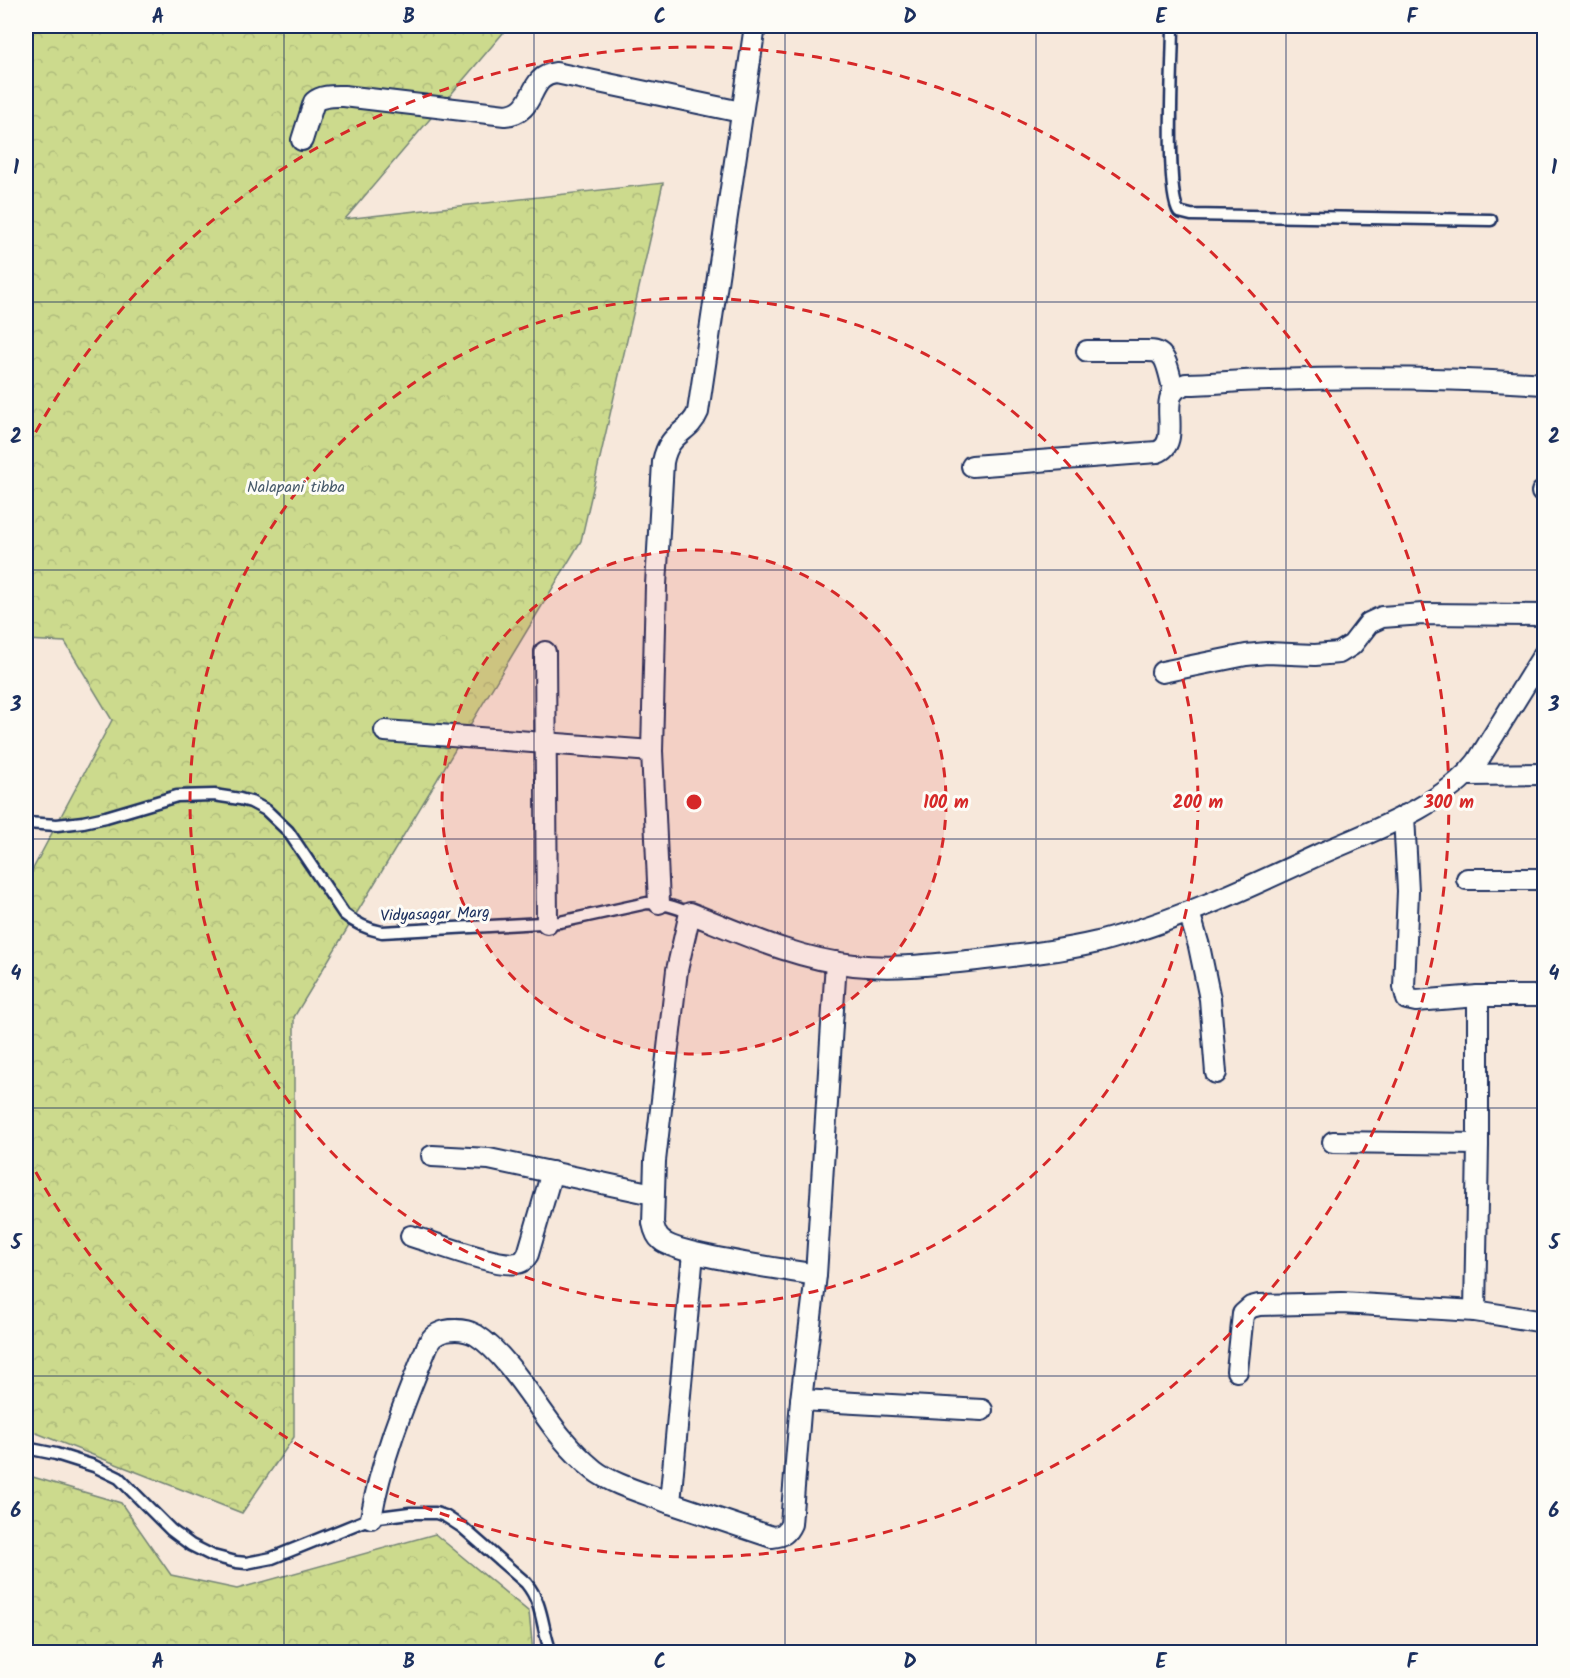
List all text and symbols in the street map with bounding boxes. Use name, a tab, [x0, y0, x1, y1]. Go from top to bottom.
text: A	[152, 2, 164, 34]
text: B	[403, 2, 415, 34]
text: C	[654, 2, 666, 34]
text: D	[903, 2, 917, 34]
text: E	[1155, 2, 1167, 34]
text: F	[1407, 2, 1419, 34]
text: 1	[13, 153, 19, 185]
text: 1	[1551, 153, 1557, 185]
text: 2	[10, 422, 22, 454]
text: 2	[1548, 422, 1560, 454]
park label: Nalapani tibba	[247, 475, 345, 500]
text: 3	[10, 690, 22, 722]
text: 3	[1548, 690, 1560, 722]
text: 100 m	[923, 789, 969, 818]
text: 200 m	[1173, 789, 1224, 818]
text: 300 m	[1423, 789, 1474, 818]
centre of rings	[684, 792, 704, 812]
street label: Vidyasagar Marg	[380, 900, 490, 929]
text: 4	[11, 959, 22, 991]
text: 4	[1549, 959, 1560, 991]
text: 5	[10, 1228, 23, 1260]
text: 5	[1548, 1228, 1561, 1260]
text: 6	[11, 1496, 22, 1528]
text: 6	[1549, 1496, 1560, 1528]
text: A	[152, 1647, 164, 1678]
text: B	[403, 1647, 415, 1678]
text: C	[654, 1647, 666, 1678]
text: D	[903, 1647, 917, 1678]
text: E	[1155, 1647, 1167, 1678]
text: F	[1407, 1647, 1419, 1678]

